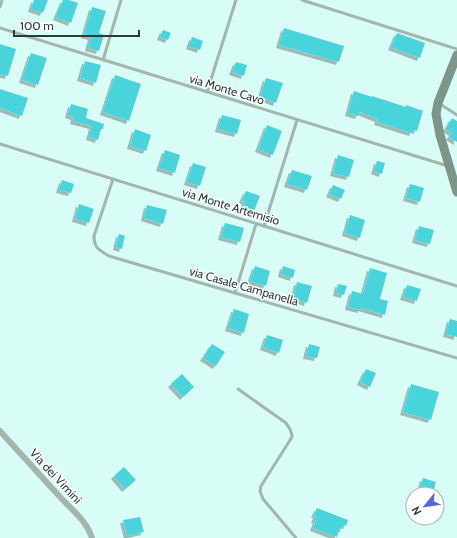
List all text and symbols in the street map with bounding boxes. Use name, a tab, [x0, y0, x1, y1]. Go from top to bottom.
scale bar	[14, 12, 139, 38]
text: 100 m	[20, 18, 54, 33]
street label: via Monte Cavo	[188, 70, 267, 108]
street label: via Monte Artemisio	[180, 184, 282, 228]
street label: via Casale Campanella	[188, 263, 301, 309]
street label: Via dei Vimini	[27, 445, 85, 507]
north arrow	[405, 486, 445, 526]
text: N	[408, 504, 424, 518]

